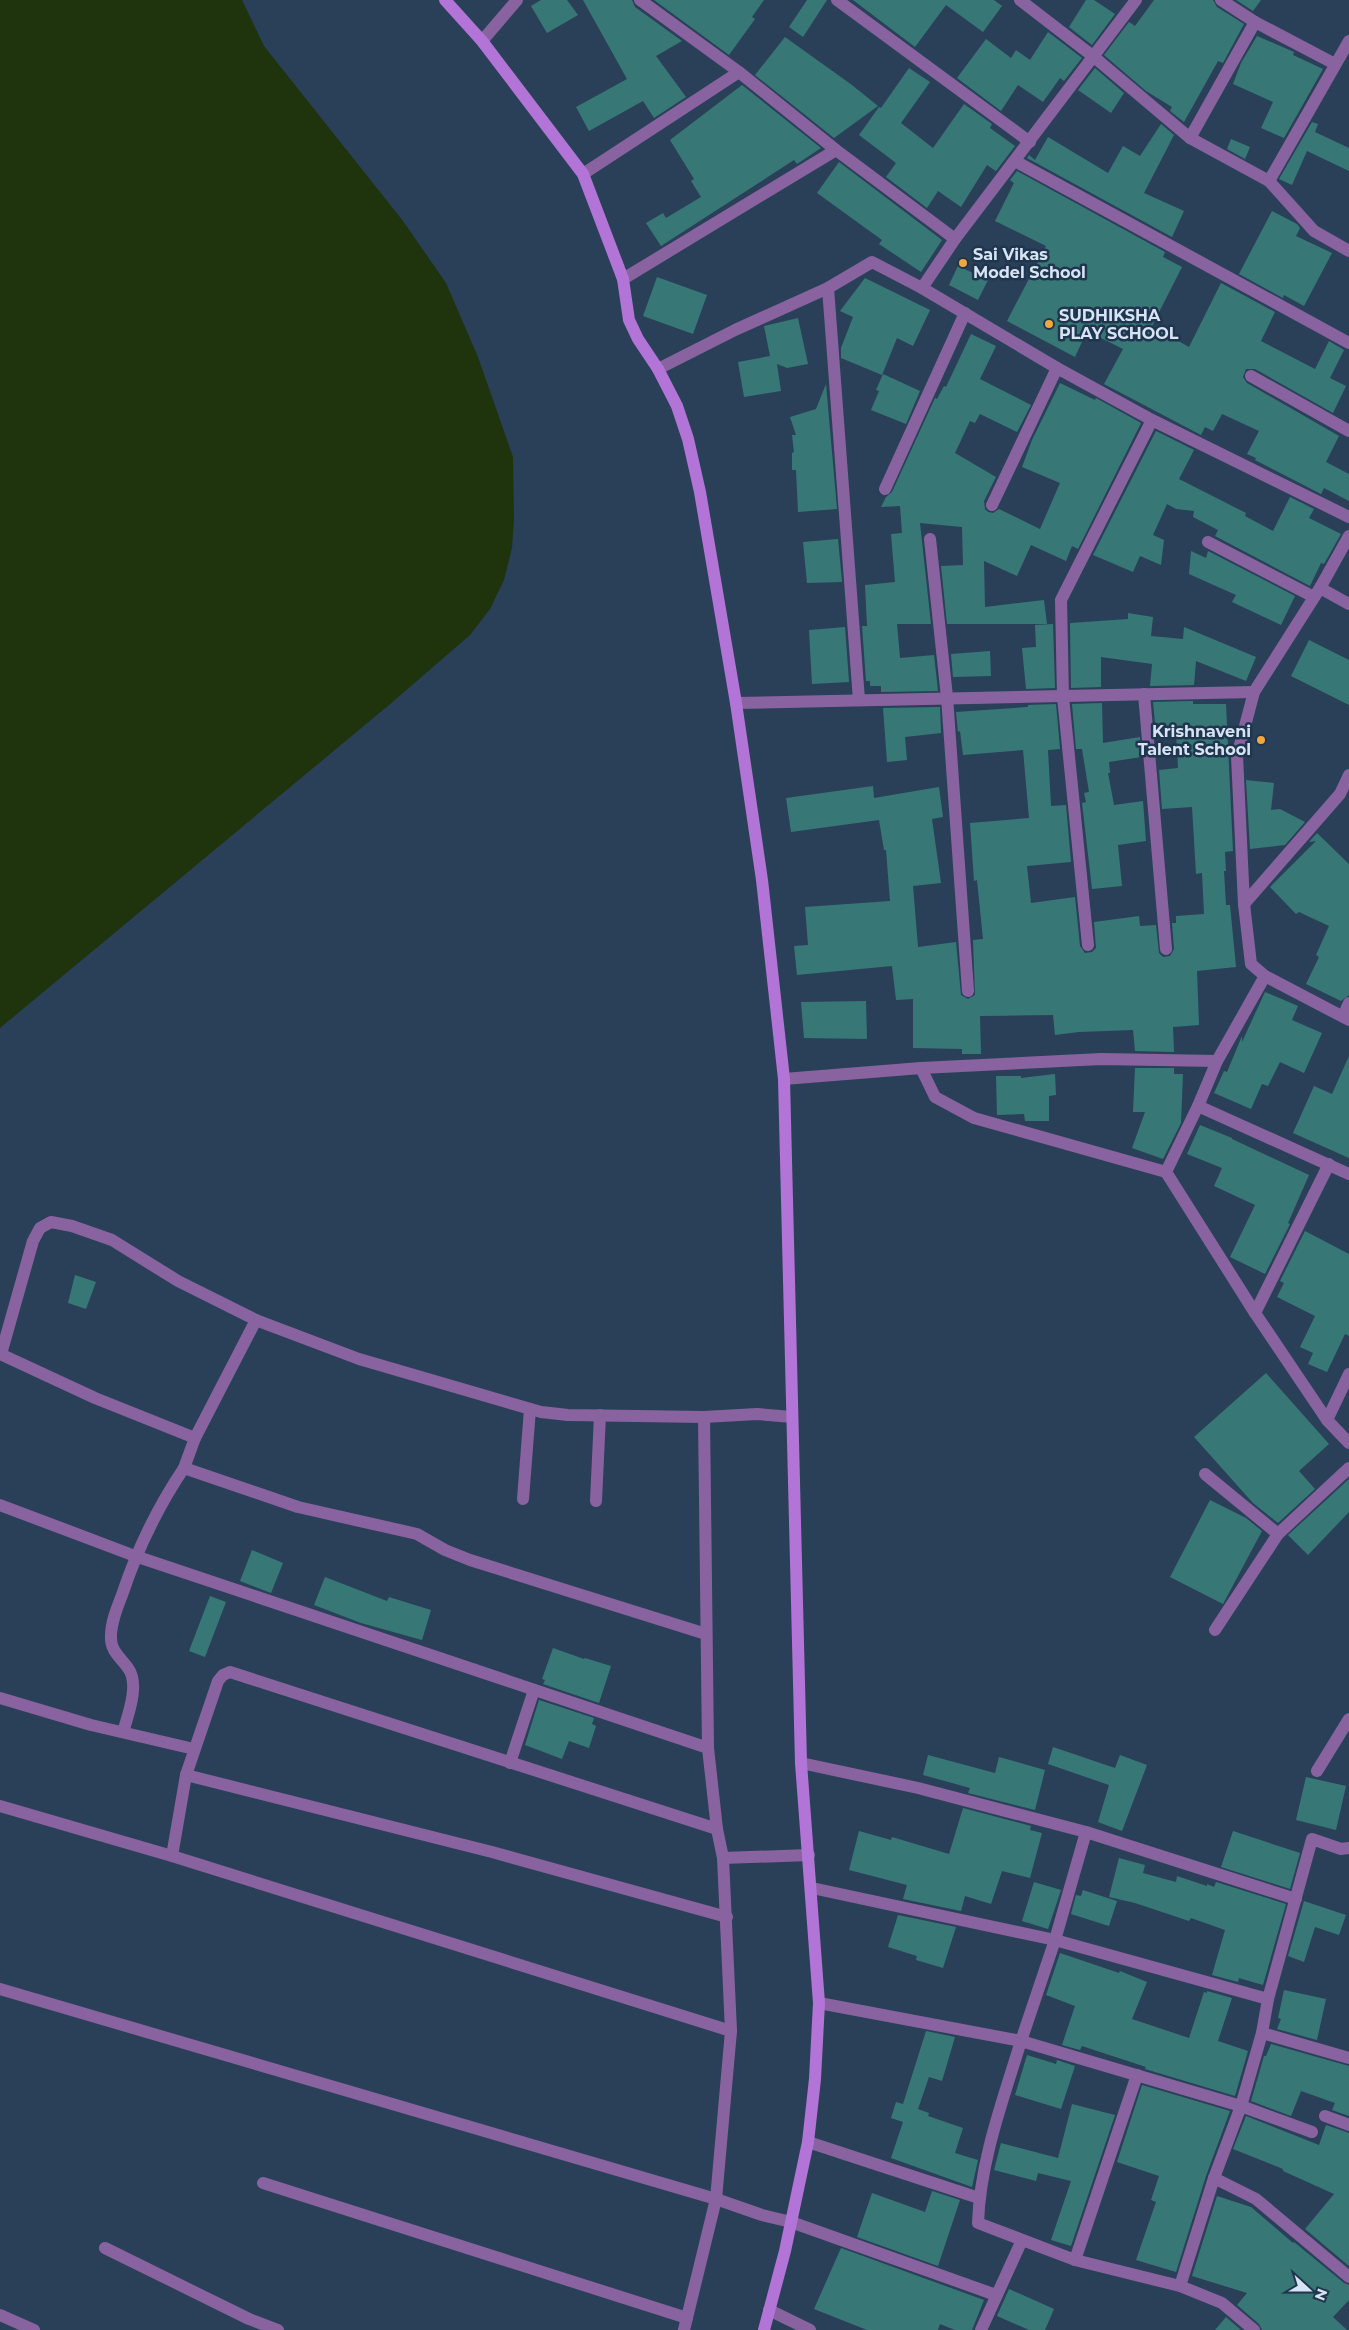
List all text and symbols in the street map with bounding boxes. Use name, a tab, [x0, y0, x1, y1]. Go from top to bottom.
place label: Sai Vikas Model School	[973, 245, 1086, 282]
marker: Sai Vikas Model School	[957, 257, 969, 269]
place label: SUDHIKSHA PLAY SCHOOL	[1059, 306, 1179, 343]
marker: SUDHIKSHA PLAY SCHOOL	[1043, 318, 1055, 330]
place label: Krishnaveni Talent School	[1138, 722, 1251, 759]
marker: Krishnaveni Talent School	[1255, 734, 1267, 746]
north arrow	[1284, 2265, 1334, 2315]
text: N	[1311, 2286, 1332, 2303]

